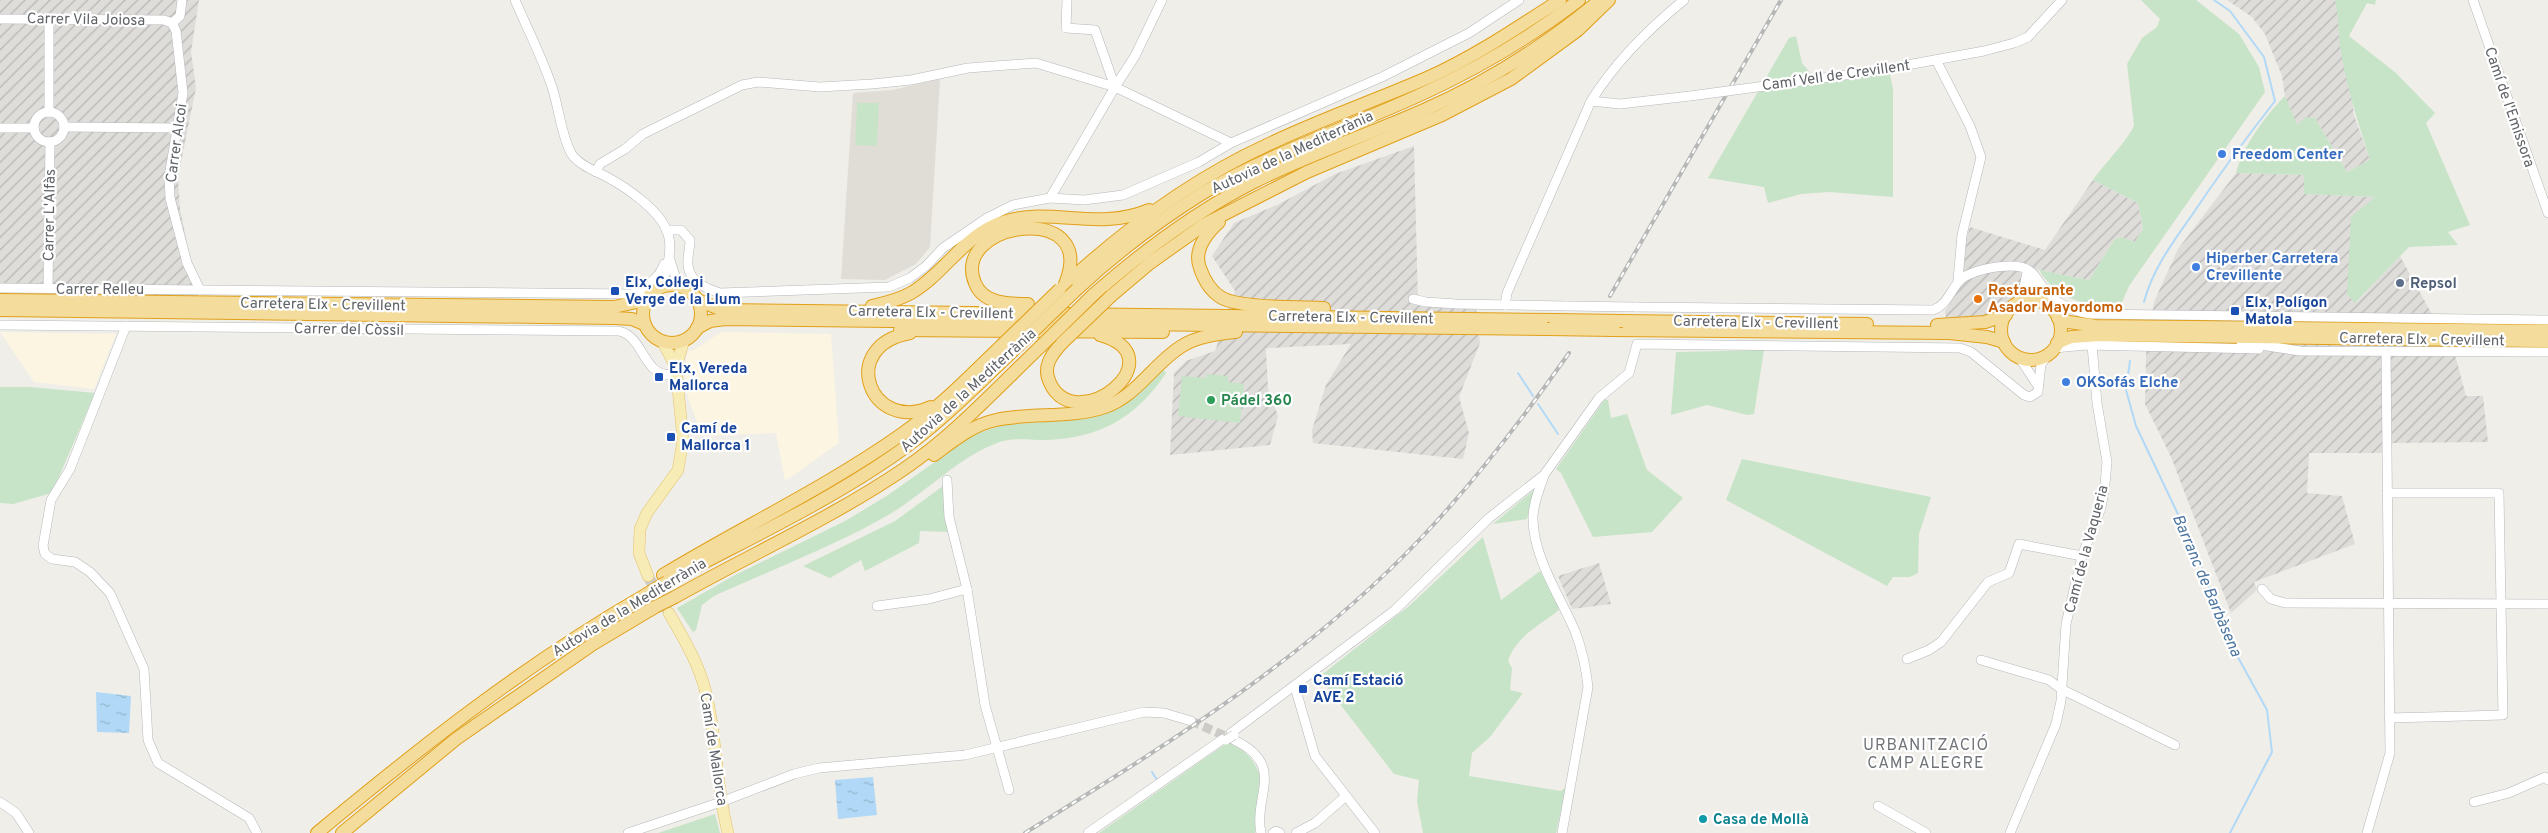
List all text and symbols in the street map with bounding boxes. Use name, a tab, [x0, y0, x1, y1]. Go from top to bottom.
street label: Carrer Vila Joiosa	[27, 10, 145, 31]
street label: Camí de l'Emissora	[2479, 45, 2538, 170]
street label: Camí Vell de Crevillent	[1761, 57, 1912, 96]
street label: Carrer Alcoi	[163, 102, 192, 184]
street label: Autovia de la Mediterrània	[1209, 107, 1377, 199]
place label: Freedom Center	[2232, 146, 2344, 165]
marker: Freedom Center	[2216, 148, 2228, 160]
street label: Carrer L'Alfàs	[40, 169, 61, 261]
place label: Hiperber Carretera Crevillente	[2206, 250, 2338, 286]
marker: Hiperber Carretera Crevillente	[2190, 261, 2202, 273]
place label: Elx, Col·legi Verge de la Llum	[625, 274, 741, 310]
place label: Repsol	[2410, 275, 2457, 294]
marker: Repsol	[2394, 277, 2406, 289]
street label: Carrer Relleu	[56, 281, 144, 300]
place label: Restaurante Asador Mayordomo	[1988, 282, 2123, 318]
marker: Elx, Col·legi Verge de la Llum	[609, 285, 621, 297]
marker: Restaurante Asador Mayordomo	[1972, 293, 1984, 305]
place label: Elx, Polígon Matola	[2245, 294, 2327, 330]
street label: Carretera Elx - Crevillent	[240, 295, 406, 316]
street label: Carretera Elx - Crevillent	[848, 303, 1014, 324]
marker: Elx, Polígon Matola	[2229, 305, 2241, 317]
street label: Carretera Elx - Crevillent	[1268, 308, 1434, 329]
street label: Carretera Elx - Crevillent	[1673, 313, 1839, 334]
street label: Carrer del Còssil	[294, 320, 404, 341]
street label: Autovia de la Mediterrània	[897, 325, 1041, 457]
street label: Carretera Elx - Crevillent	[2339, 330, 2505, 351]
place label: Elx, Vereda Mallorca	[669, 360, 747, 396]
marker: Elx, Vereda Mallorca	[653, 371, 665, 383]
place label: OKSofás Elche	[2076, 374, 2178, 393]
marker: OKSofás Elche	[2060, 376, 2072, 388]
place label: Pádel 360	[1221, 392, 1292, 411]
marker: Pádel 360	[1205, 394, 1217, 406]
place label: Camí de Mallorca 1	[681, 420, 751, 456]
marker: Camí de Mallorca 1	[665, 431, 677, 443]
street label: Camí de la Vaqueria	[2061, 483, 2114, 616]
water label: Barranc de Barbàsena	[2167, 511, 2246, 661]
street label: Autovia de la Mediterrània	[549, 555, 710, 662]
place label: Camí Estació AVE 2	[1313, 672, 1404, 708]
marker: Camí Estació AVE 2	[1297, 683, 1309, 695]
street label: Camí de Mallorca	[694, 691, 731, 807]
district label: URBANITZACIÓ CAMP ALEGRE	[1863, 734, 1989, 774]
place label: Casa de Mollà	[1713, 811, 1809, 830]
marker: Casa de Mollà	[1697, 813, 1709, 825]

